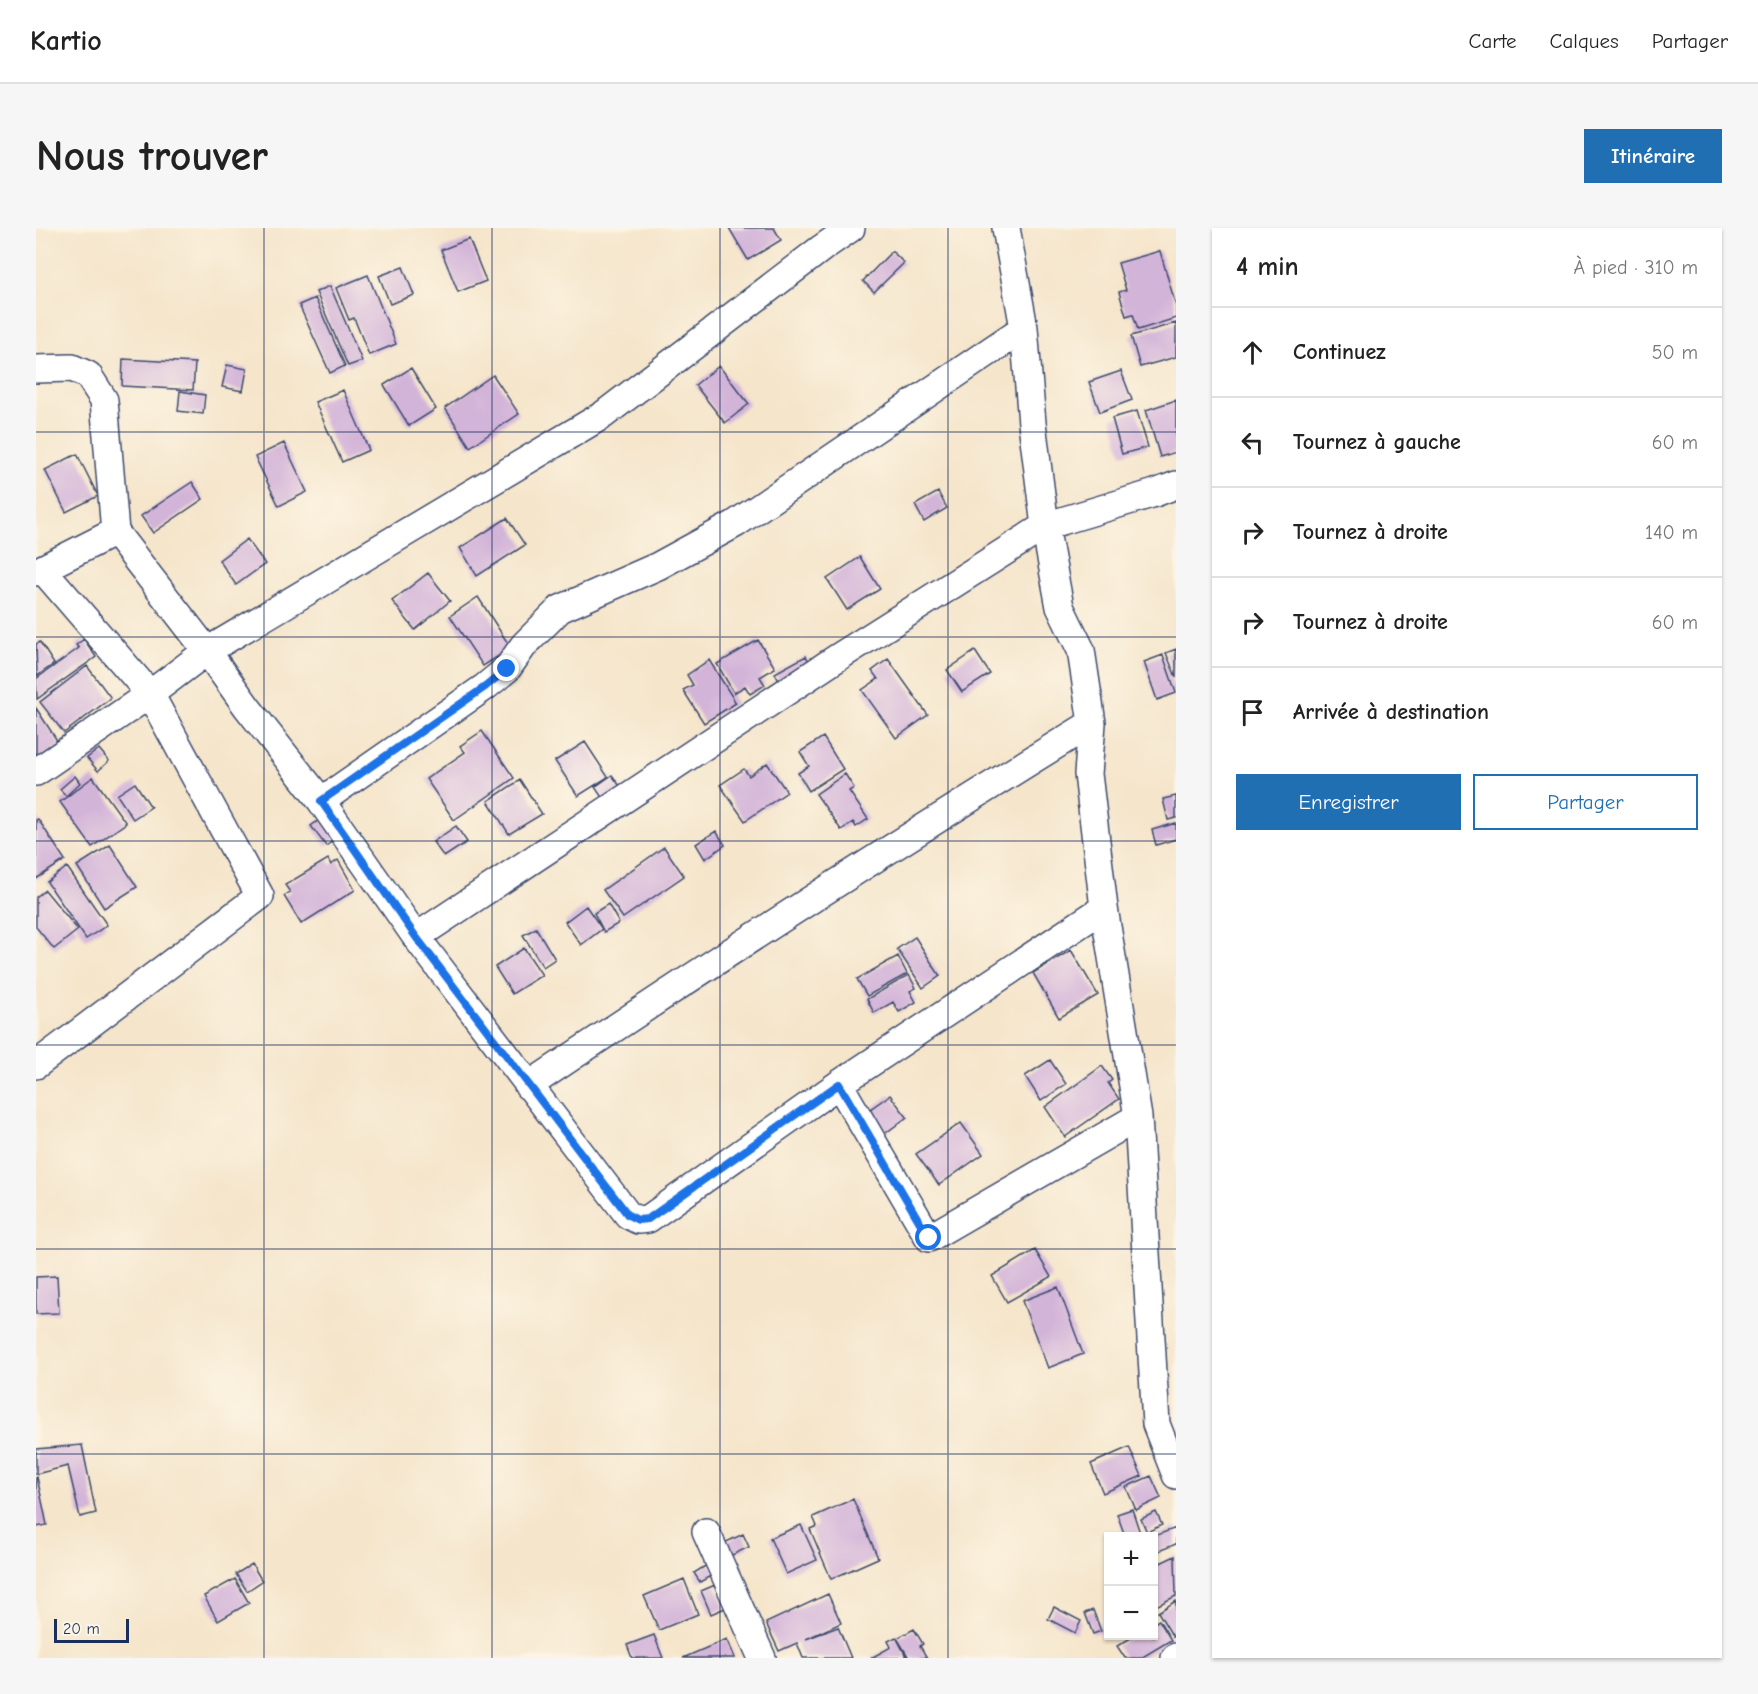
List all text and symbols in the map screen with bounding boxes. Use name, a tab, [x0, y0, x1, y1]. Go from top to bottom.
text: Kartio	[30, 25, 102, 57]
text: Carte	[1469, 29, 1517, 53]
text: Calques	[1550, 29, 1619, 53]
text: Partager	[1652, 29, 1728, 53]
button: Itinéraire	[1584, 129, 1722, 183]
text: Nous trouver	[36, 132, 268, 181]
text: 4 min	[1236, 252, 1299, 282]
text: À pied · 310 m	[1574, 256, 1698, 279]
icon: ahead	[1236, 336, 1269, 369]
text: Continuez	[1293, 339, 1386, 365]
text: 50 m	[1652, 341, 1698, 364]
icon: left	[1236, 426, 1269, 459]
text: Tournez à gauche	[1293, 429, 1461, 455]
text: 60 m	[1652, 431, 1698, 454]
icon: right	[1236, 516, 1269, 549]
text: Tournez à droite	[1293, 519, 1448, 545]
text: 140 m	[1645, 521, 1698, 544]
icon: right	[1236, 606, 1269, 639]
text: Tournez à droite	[1293, 609, 1448, 635]
text: 60 m	[1652, 611, 1698, 634]
route end	[493, 655, 519, 681]
icon: arrive	[1236, 696, 1269, 729]
text: Arrivée à destination	[1293, 699, 1489, 725]
button: Enregistrer	[1236, 774, 1461, 830]
button: Partager	[1473, 774, 1698, 830]
route start	[915, 1224, 941, 1250]
map controls	[1104, 1532, 1158, 1640]
button: +	[1104, 1532, 1158, 1586]
button: −	[1104, 1586, 1158, 1640]
scale bar	[54, 1616, 129, 1644]
text: 20 m	[63, 1620, 100, 1638]

